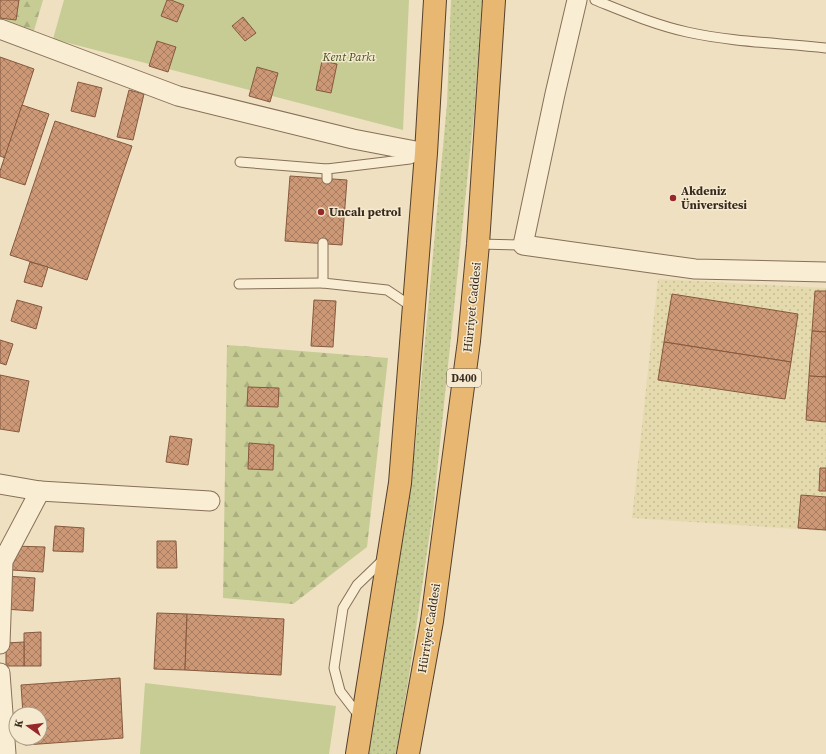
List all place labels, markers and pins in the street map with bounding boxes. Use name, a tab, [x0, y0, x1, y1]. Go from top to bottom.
place label: Akdeniz Üniversitesi	[681, 183, 747, 213]
marker: Akdeniz Üniversitesi	[668, 193, 678, 203]
place label: Uncalı petrol	[329, 204, 402, 220]
marker: Uncalı petrol	[316, 207, 326, 217]

